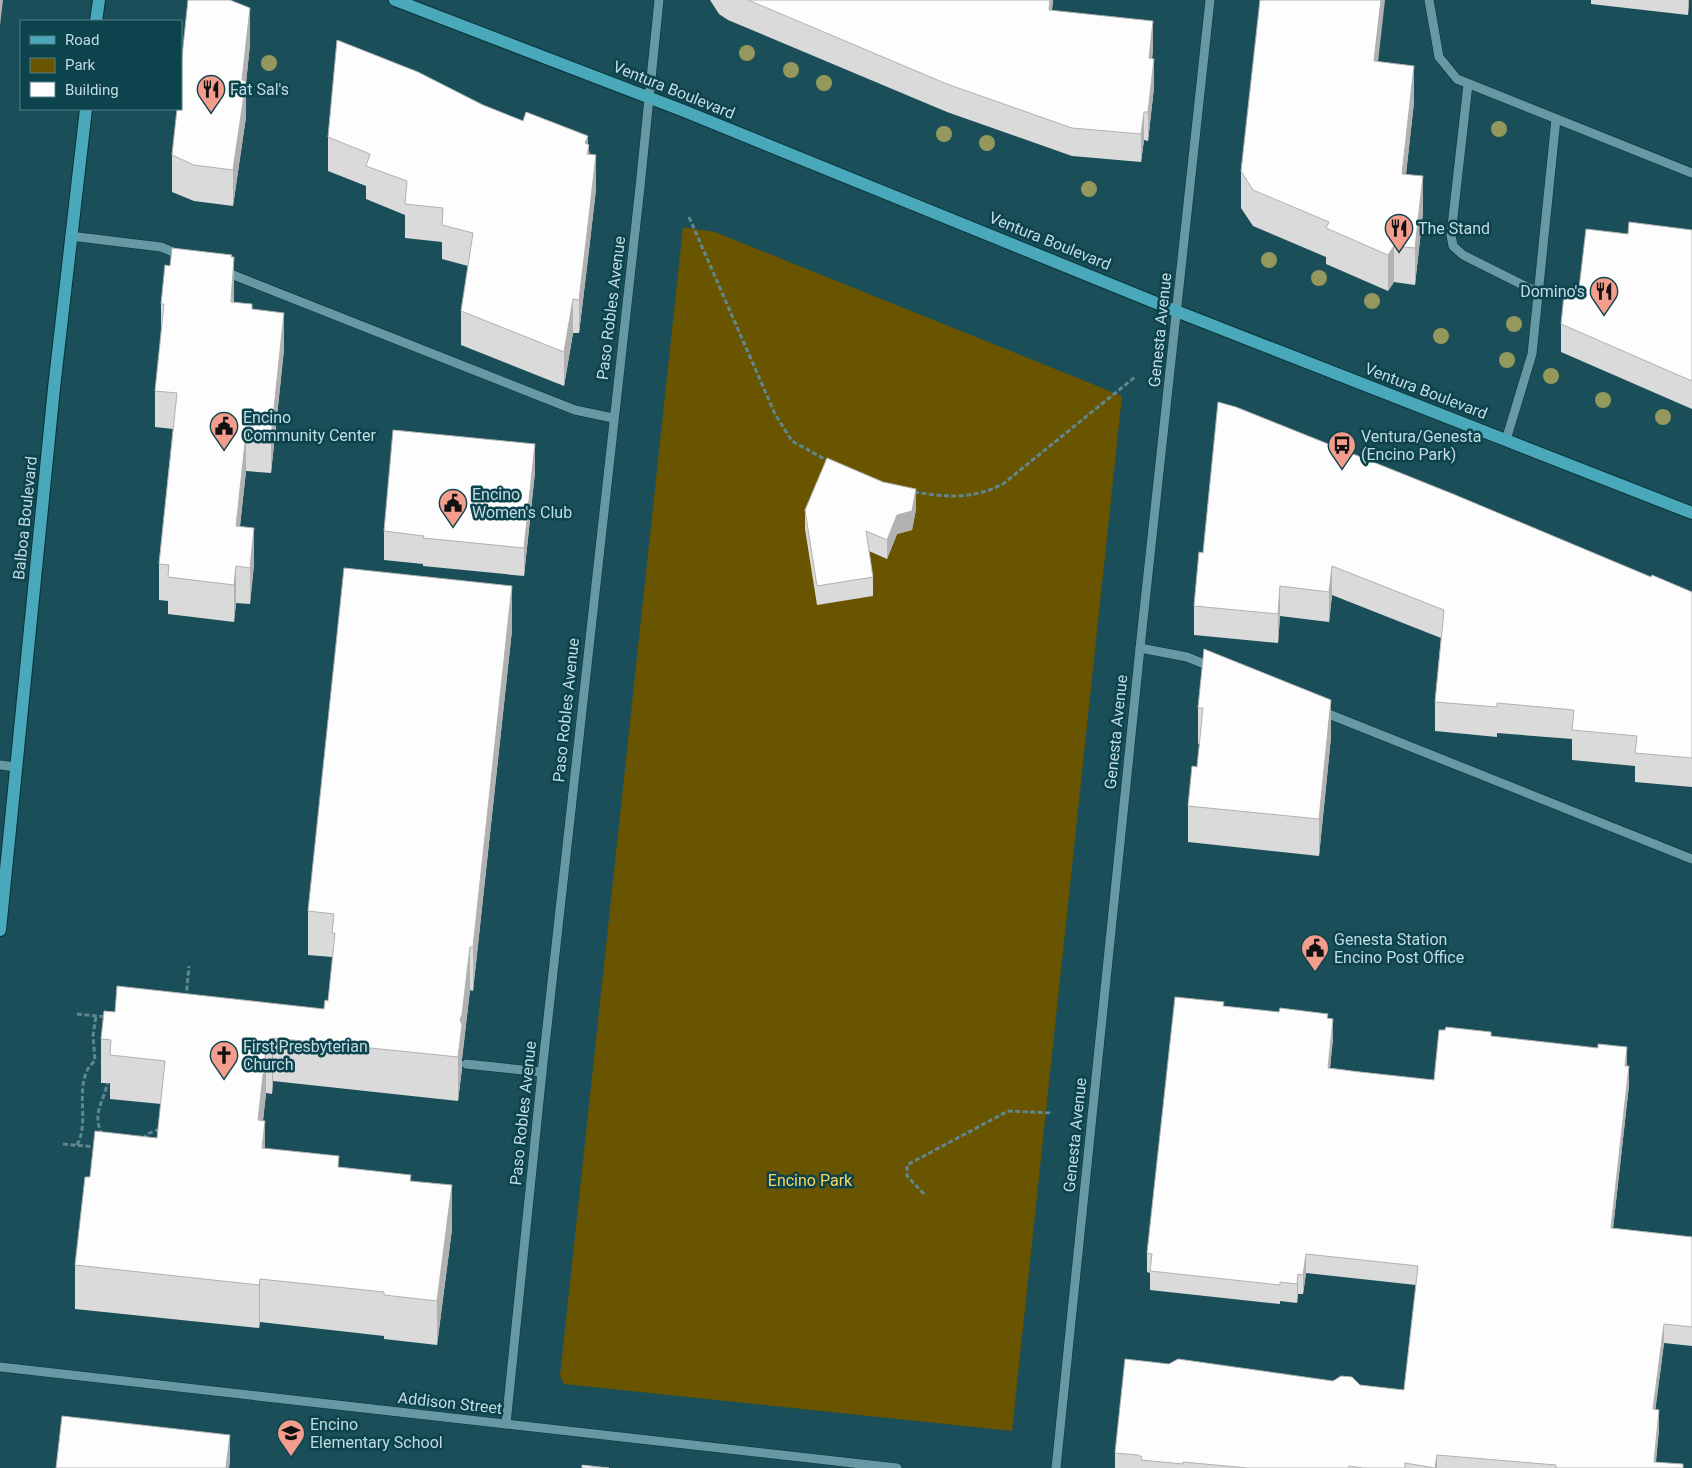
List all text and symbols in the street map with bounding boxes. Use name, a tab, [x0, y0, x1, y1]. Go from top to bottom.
legend	[20, 20, 182, 110]
text: Road	[65, 31, 99, 49]
text: Park	[65, 56, 96, 74]
street label: Ventura Boulevard	[610, 57, 738, 123]
restaurant icon: Fat Sal's	[196, 74, 226, 113]
place label: Fat Sal's	[230, 80, 289, 99]
text: Building	[65, 81, 119, 99]
street label: Ventura Boulevard	[986, 208, 1114, 274]
restaurant icon: The Stand	[1384, 213, 1414, 252]
place label: The Stand	[1418, 219, 1490, 238]
street label: Paso Robles Avenue	[593, 235, 629, 381]
street label: Genesta Avenue	[1145, 272, 1175, 388]
restaurant icon: Domino's	[1589, 276, 1619, 315]
place label: Domino's	[1520, 282, 1585, 301]
street label: Ventura Boulevard	[1362, 359, 1490, 423]
place label: Encino Community Center	[243, 408, 376, 445]
public building icon: Encino Community Center	[209, 411, 239, 450]
place label: Ventura/Genesta (Encino Park)	[1361, 427, 1482, 464]
bus stop icon: Ventura/Genesta (Encino Park)	[1327, 430, 1357, 469]
street label: Balboa Boulevard	[9, 455, 41, 581]
place label: Encino Women's Club	[472, 485, 572, 522]
public building icon: Encino Women's Club	[438, 488, 468, 527]
street label: Paso Robles Avenue	[549, 637, 583, 783]
street label: Genesta Avenue	[1101, 674, 1131, 790]
place label: Genesta Station Encino Post Office	[1334, 930, 1464, 967]
public building icon: Genesta Station Encino Post Office	[1300, 933, 1330, 972]
place label: First Presbyterian Church	[243, 1037, 368, 1074]
church icon: First Presbyterian Church	[209, 1040, 239, 1079]
street label: Paso Robles Avenue	[506, 1040, 540, 1186]
street label: Genesta Avenue	[1060, 1077, 1090, 1193]
park label: Encino Park	[768, 1171, 853, 1190]
street label: Addison Street	[397, 1388, 503, 1418]
place label: Encino Elementary School	[310, 1415, 443, 1452]
school or university icon: Encino Elementary School	[276, 1418, 306, 1457]

